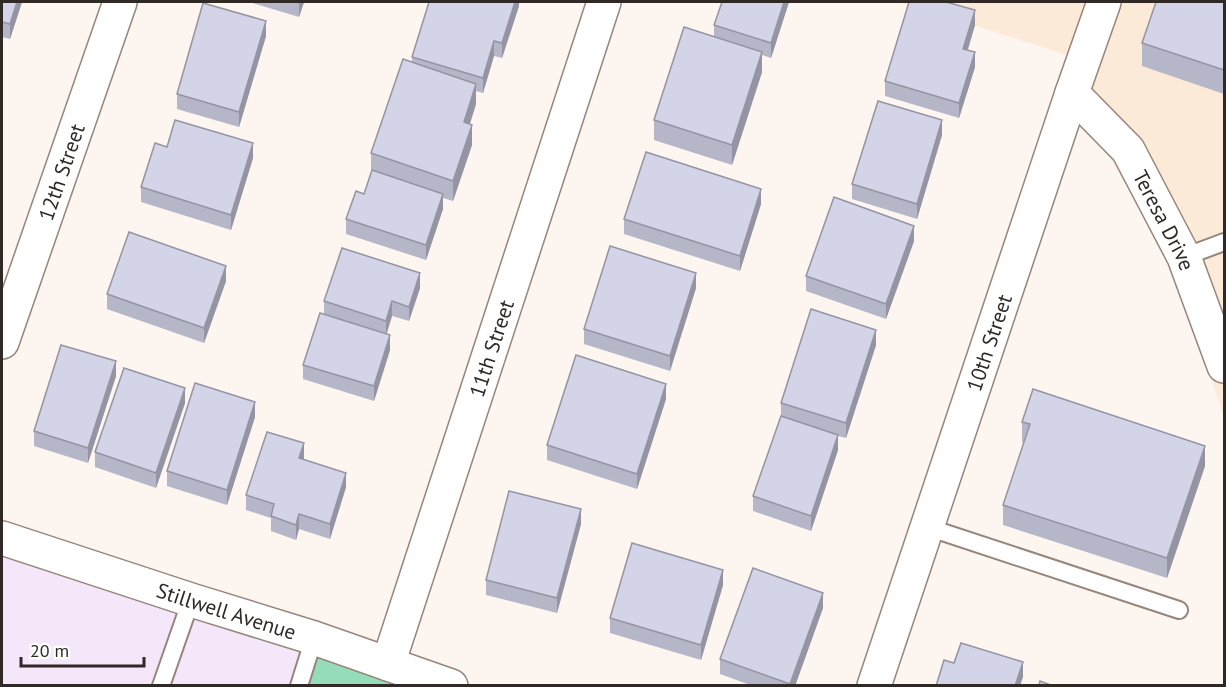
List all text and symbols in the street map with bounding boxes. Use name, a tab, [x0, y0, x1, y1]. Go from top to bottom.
street label: 12th Street	[32, 120, 90, 224]
street label: Teresa Drive	[1127, 165, 1201, 274]
street label: 10th Street	[960, 291, 1017, 395]
street label: 11th Street	[463, 296, 519, 400]
street label: Stillwell Avenue	[153, 576, 300, 645]
scale bar	[21, 630, 144, 668]
text: 20 m	[30, 639, 69, 662]

